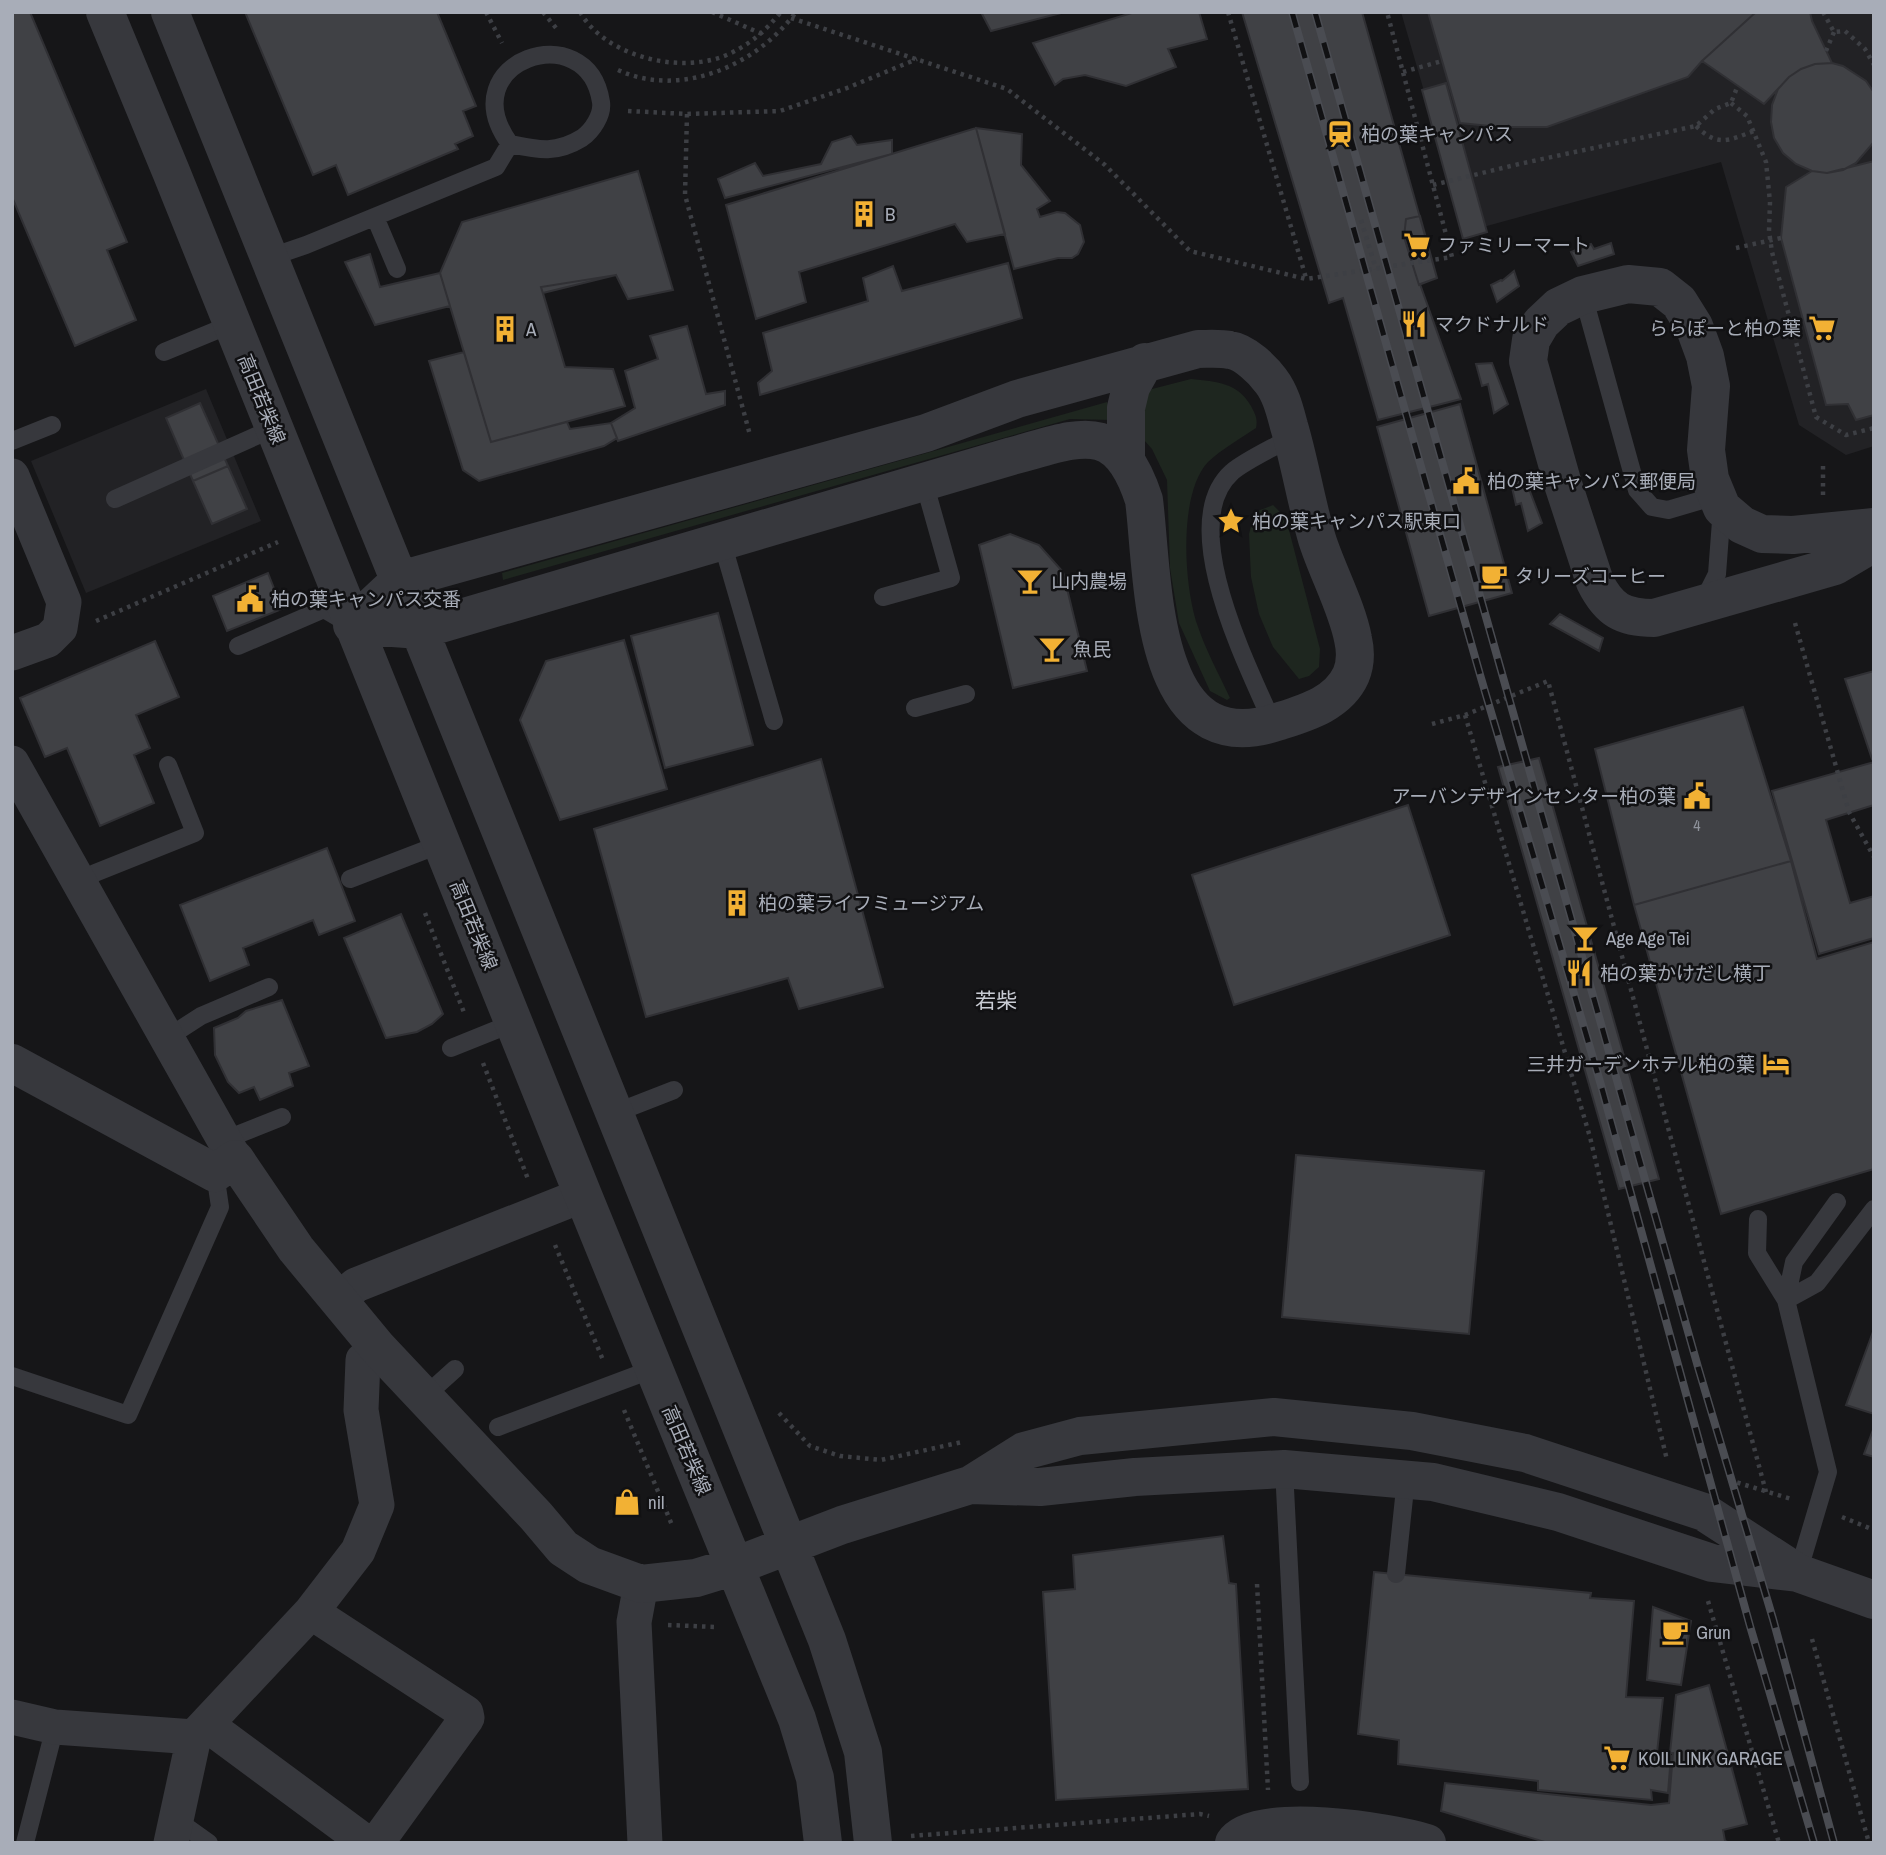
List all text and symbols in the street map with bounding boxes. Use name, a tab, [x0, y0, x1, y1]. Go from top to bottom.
station icon: 柏の葉キャンパス	[1325, 119, 1355, 149]
place label: 柏の葉キャンパス	[1361, 121, 1513, 147]
building icon: B	[849, 199, 879, 229]
place label: B	[885, 201, 895, 227]
supermarket icon: ファミリーマート	[1402, 230, 1432, 260]
place label: ファミリーマート	[1438, 232, 1590, 258]
restaurant icon: マクドナルド	[1399, 309, 1429, 339]
place label: マクドナルド	[1435, 311, 1549, 337]
supermarket icon: ららぽーと柏の葉	[1807, 313, 1837, 343]
building icon: A	[490, 314, 520, 344]
place label: ららぽーと柏の葉	[1649, 315, 1801, 341]
place label: A	[525, 316, 537, 342]
street label: 高田若柴線	[232, 350, 292, 448]
public building icon: 柏の葉キャンパス郵便局	[1451, 466, 1481, 496]
place label: 柏の葉キャンパス郵便局	[1487, 468, 1696, 494]
place icon: 柏の葉キャンパス駅東口	[1216, 506, 1246, 536]
place label: 柏の葉キャンパス駅東口	[1252, 508, 1461, 534]
cafe icon: タリーズコーヒー	[1479, 561, 1509, 591]
place label: タリーズコーヒー	[1515, 563, 1666, 589]
bar icon: 山内農場	[1015, 566, 1045, 596]
place label: 山内農場	[1051, 568, 1127, 594]
public building icon: 柏の葉キャンパス交番	[235, 584, 265, 614]
place label: 柏の葉キャンパス交番	[271, 586, 461, 612]
bar icon: 魚民	[1037, 634, 1067, 664]
place label: 魚民	[1073, 636, 1111, 662]
public building icon: アーバンデザインセンター柏の葉	[1682, 781, 1712, 811]
place label: アーバンデザインセンター柏の葉	[1391, 783, 1676, 809]
house number: 4	[1693, 814, 1701, 836]
street label: 高田若柴線	[444, 876, 504, 974]
building icon: 柏の葉ライフミュージアム	[722, 888, 752, 918]
place label: 柏の葉ライフミュージアム	[758, 890, 984, 916]
bar icon: Age Age Tei	[1570, 923, 1600, 953]
place label: Age Age Tei	[1605, 925, 1690, 951]
restaurant icon: 柏の葉かけだし横丁	[1564, 958, 1594, 988]
place label: 柏の葉かけだし横丁	[1600, 960, 1771, 986]
district label: 若柴	[975, 986, 1017, 1015]
hotel icon: 三井ガーデンホテル柏の葉	[1761, 1049, 1791, 1079]
place label: 三井ガーデンホテル柏の葉	[1527, 1051, 1755, 1077]
street label: 高田若柴線	[656, 1401, 718, 1499]
shop icon: nil	[612, 1487, 642, 1517]
place label: nil	[648, 1489, 664, 1515]
cafe icon: Grun	[1660, 1617, 1690, 1647]
place label: Grun	[1696, 1619, 1731, 1645]
supermarket icon: KOIL LINK GARAGE	[1602, 1743, 1632, 1773]
place label: KOIL LINK GARAGE	[1638, 1745, 1783, 1771]

